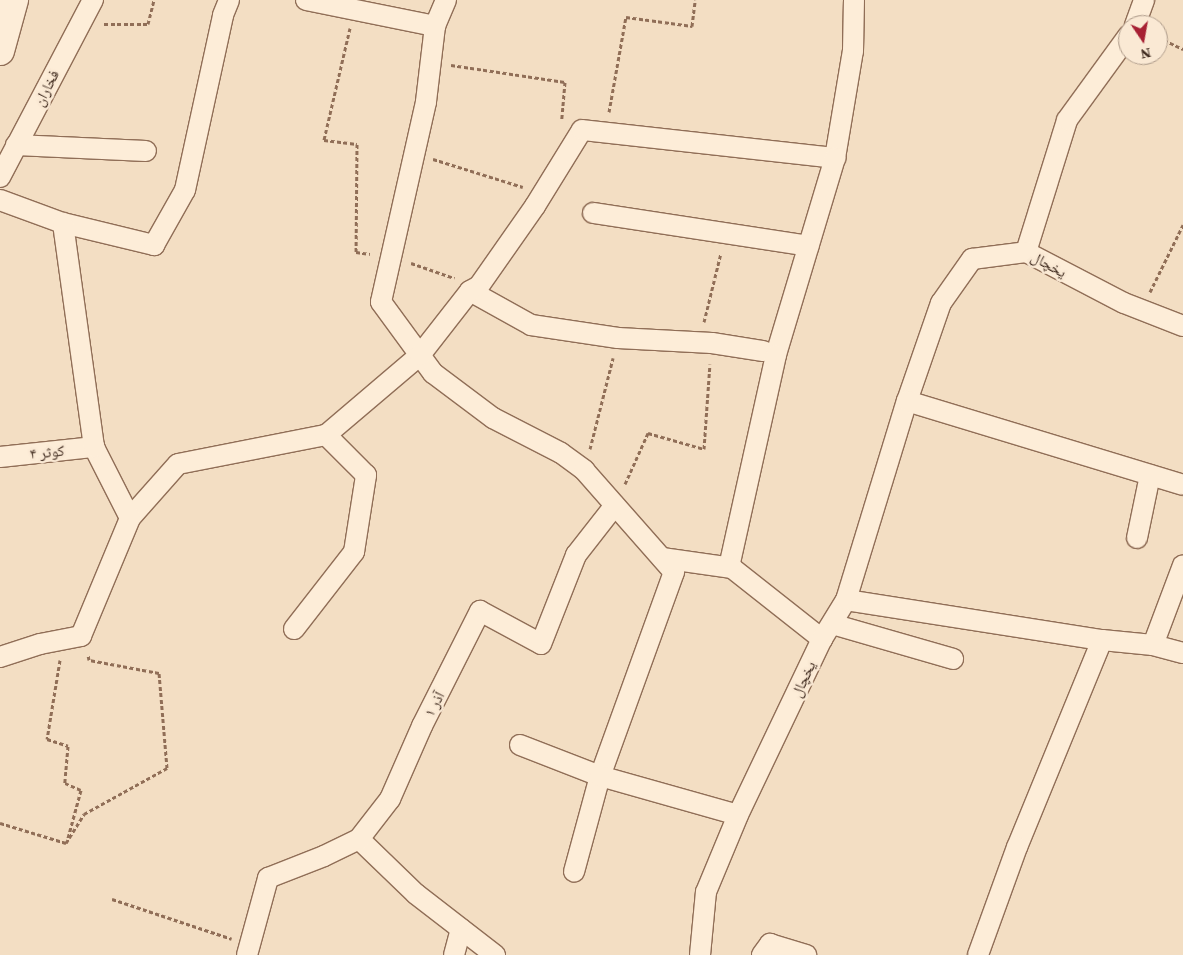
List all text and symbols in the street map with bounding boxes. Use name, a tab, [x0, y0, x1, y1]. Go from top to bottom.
north arrow	[1118, 15, 1168, 65]
text: N	[1139, 43, 1153, 65]
street label: فخاران	[29, 67, 63, 109]
street label: یخچال	[1028, 247, 1070, 281]
street label: کوثر ۴	[29, 441, 65, 463]
street label: یخچال	[787, 658, 819, 700]
street label: آذر ۱	[420, 688, 448, 720]

